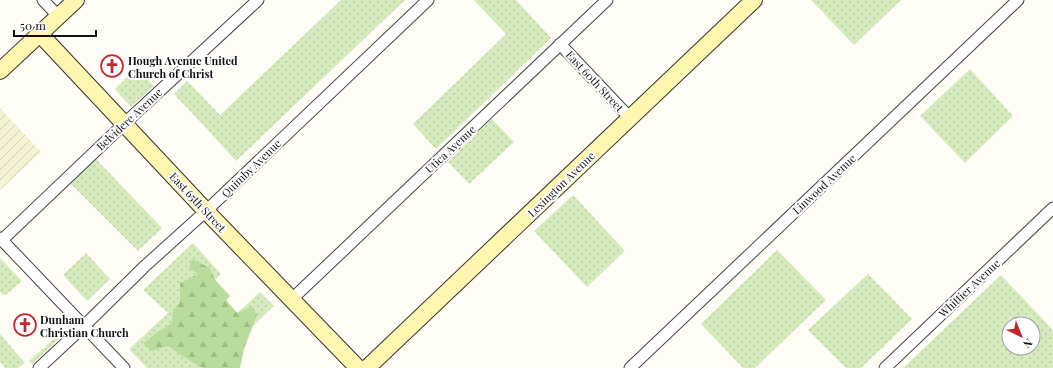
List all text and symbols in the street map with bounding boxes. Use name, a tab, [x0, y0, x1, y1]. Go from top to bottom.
scale bar	[14, 12, 96, 38]
text: 50 m	[20, 17, 46, 33]
street label: East 60th Street	[563, 47, 627, 115]
church icon: Hough Avenue United Church of Christ	[99, 53, 125, 79]
place label: Hough Avenue United Church of Christ	[128, 53, 238, 81]
street label: Belvidere Avenue	[93, 84, 166, 153]
street label: Utica Avenue	[421, 121, 479, 176]
street label: Quimby Avenue	[218, 135, 284, 200]
street label: Lexington Avenue	[524, 148, 598, 220]
street label: Linwood Avenue	[789, 150, 859, 217]
street label: East 65th Street	[166, 169, 230, 235]
street label: Whittier Avenue	[934, 255, 1003, 321]
church icon: Dunham Christian Church	[12, 312, 38, 338]
place label: Dunham Christian Church	[40, 312, 129, 340]
north arrow	[1001, 316, 1041, 356]
text: N	[1020, 335, 1036, 352]

